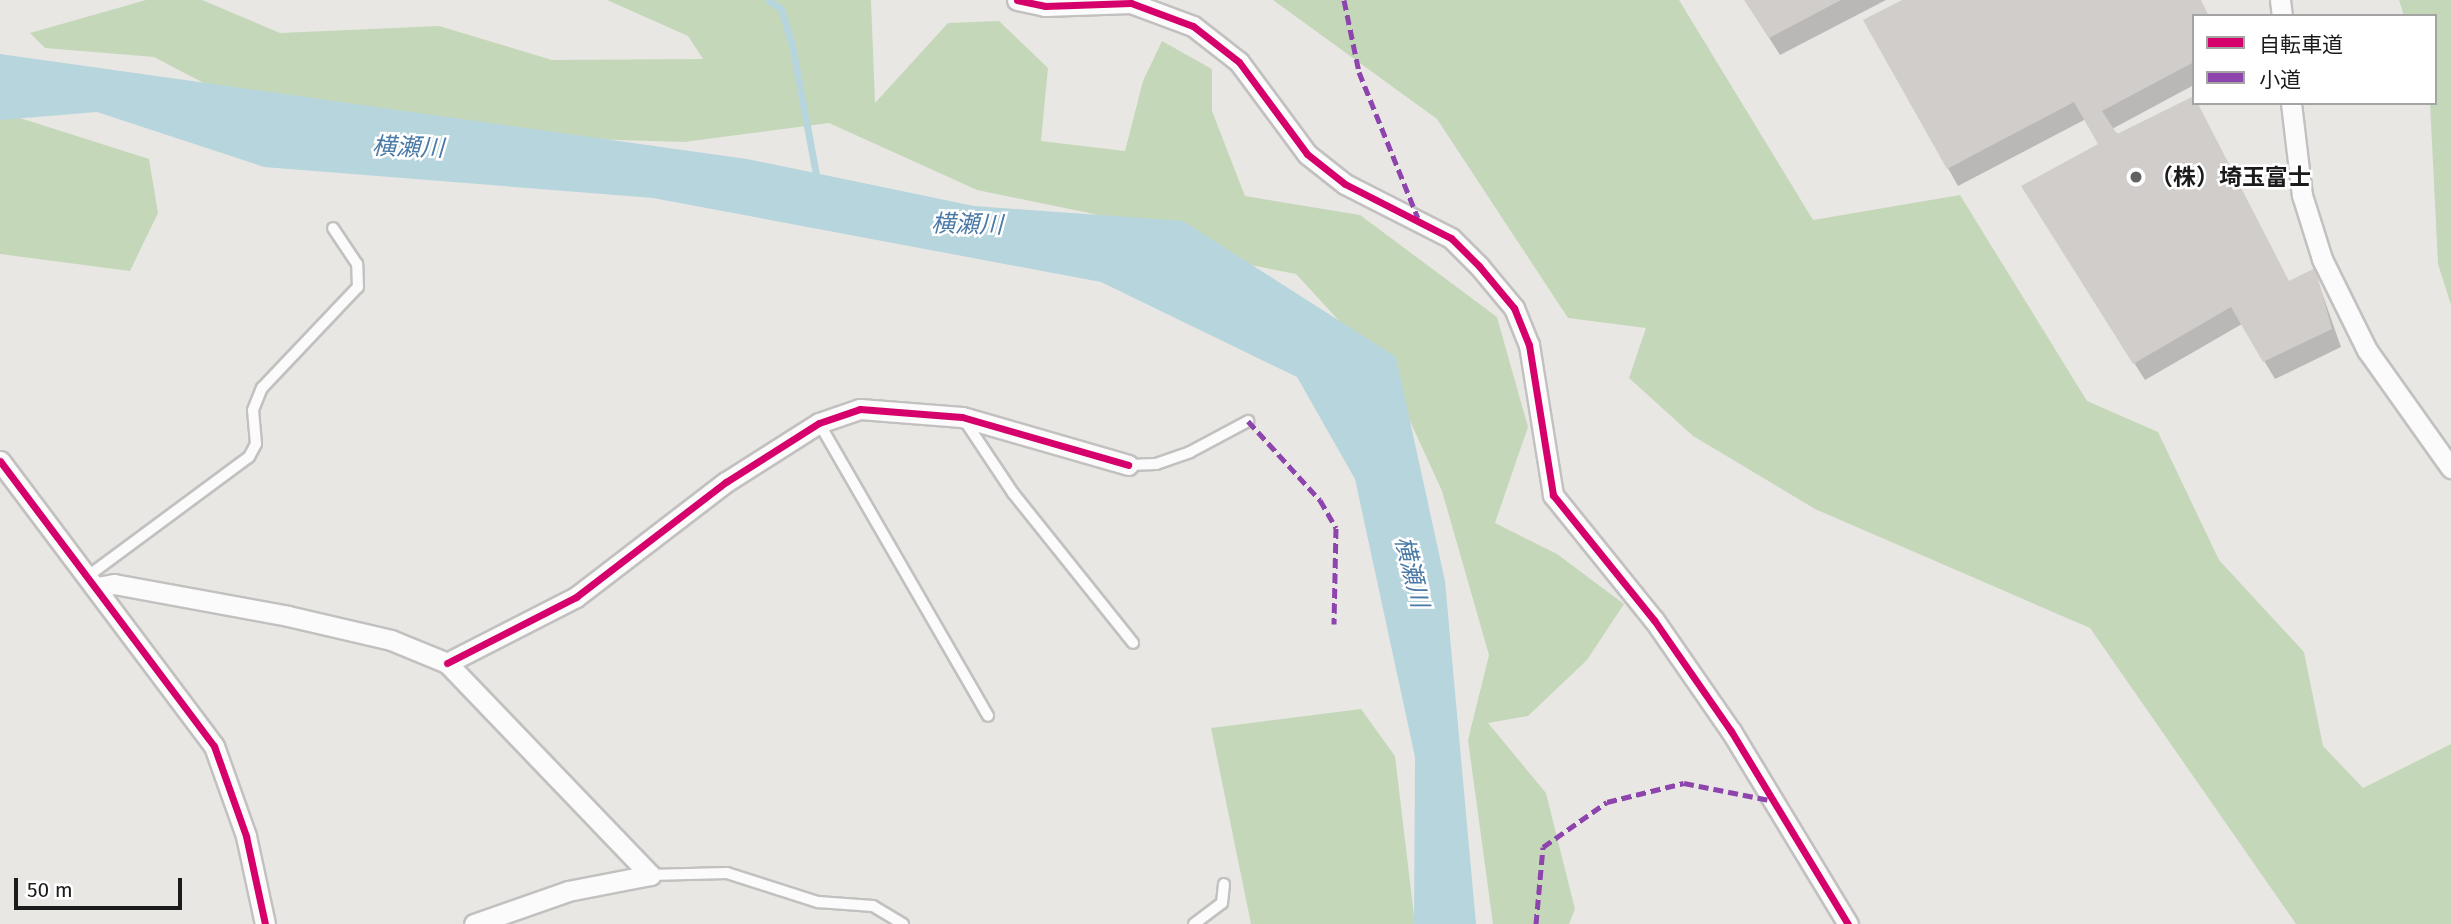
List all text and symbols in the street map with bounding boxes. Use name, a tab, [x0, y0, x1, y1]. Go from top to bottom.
legend	[2192, 14, 2437, 105]
text: 自転車道	[2259, 32, 2343, 58]
text: 小道	[2259, 67, 2301, 93]
water label: 横瀬川	[372, 132, 444, 164]
place label: （株）埼玉富士	[2150, 163, 2311, 191]
marker: （株）埼玉富士	[2128, 169, 2144, 185]
water label: 横瀬川	[931, 210, 1003, 240]
water label: 横瀬川	[1388, 534, 1434, 610]
scale bar	[18, 864, 186, 908]
text: 50 m	[27, 877, 73, 903]

